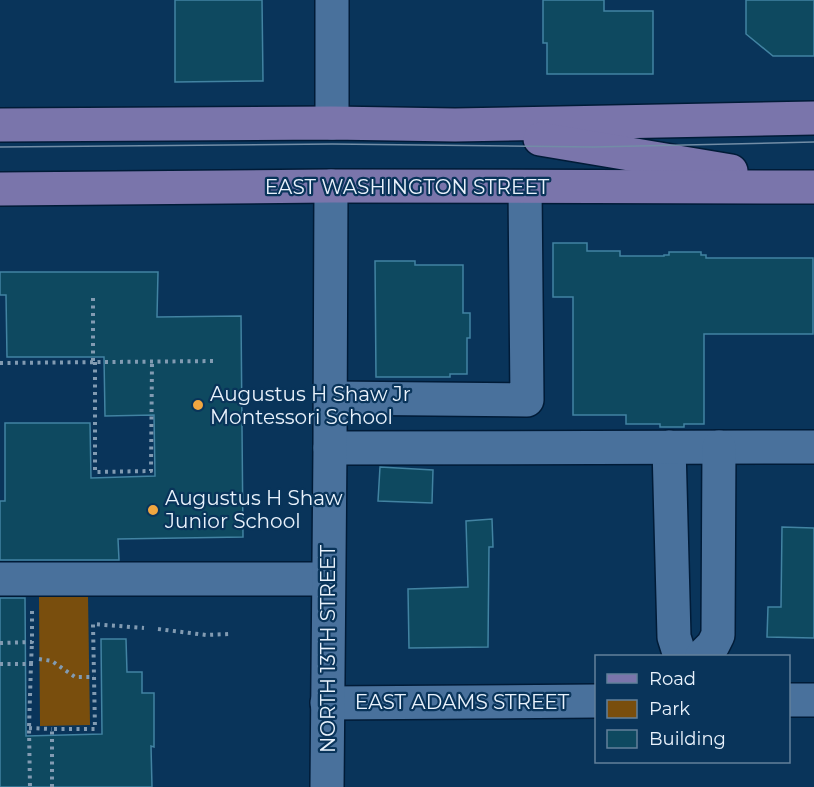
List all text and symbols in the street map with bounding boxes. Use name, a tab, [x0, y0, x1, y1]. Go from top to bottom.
street label: EAST WASHINGTON STREET	[265, 175, 550, 199]
place label: Augustus H Shaw Jr Montessori School	[210, 382, 411, 429]
marker: Augustus H Shaw Jr Montessori School	[191, 398, 205, 412]
place label: Augustus H Shaw Junior School	[164, 486, 343, 533]
marker: Augustus H Shaw Junior School	[146, 503, 160, 517]
street label: NORTH 13TH STREET	[316, 545, 340, 753]
legend	[595, 655, 790, 763]
text: Road	[649, 668, 696, 690]
street label: EAST ADAMS STREET	[355, 690, 570, 714]
text: Park	[649, 698, 690, 720]
text: Building	[649, 728, 726, 750]

